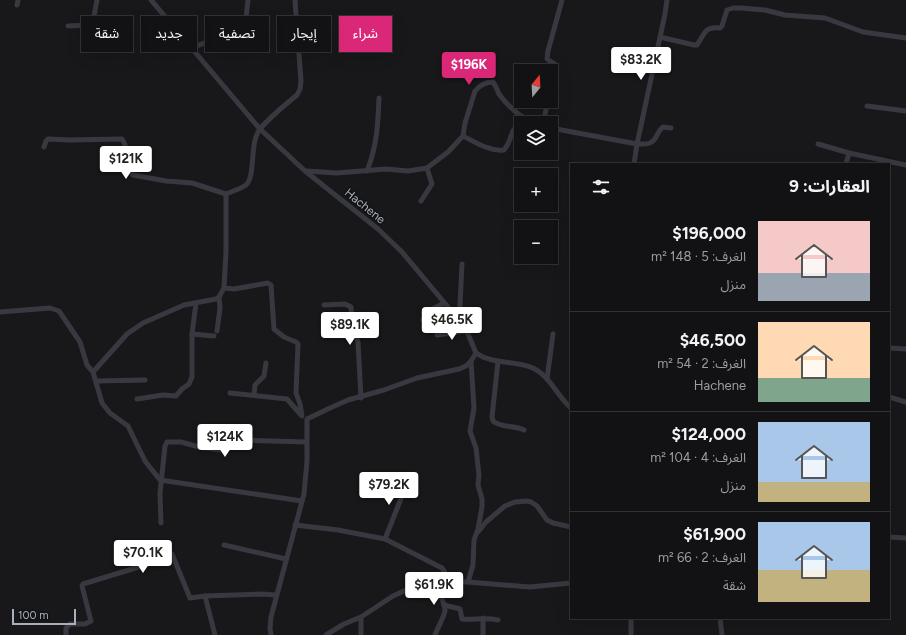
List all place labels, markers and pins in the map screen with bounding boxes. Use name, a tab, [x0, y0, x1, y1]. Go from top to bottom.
pin: $83.2K	[608, 47, 674, 81]
pin: $196K	[441, 52, 497, 86]
pin: $121K	[98, 146, 154, 180]
pin: $46.5K	[419, 307, 485, 341]
pin: $89.1K	[317, 312, 383, 346]
pin: $124K	[197, 424, 253, 458]
pin: $79.2K	[356, 472, 422, 506]
pin: $70.1K	[110, 540, 176, 574]
pin: $61.9K	[401, 572, 467, 606]

